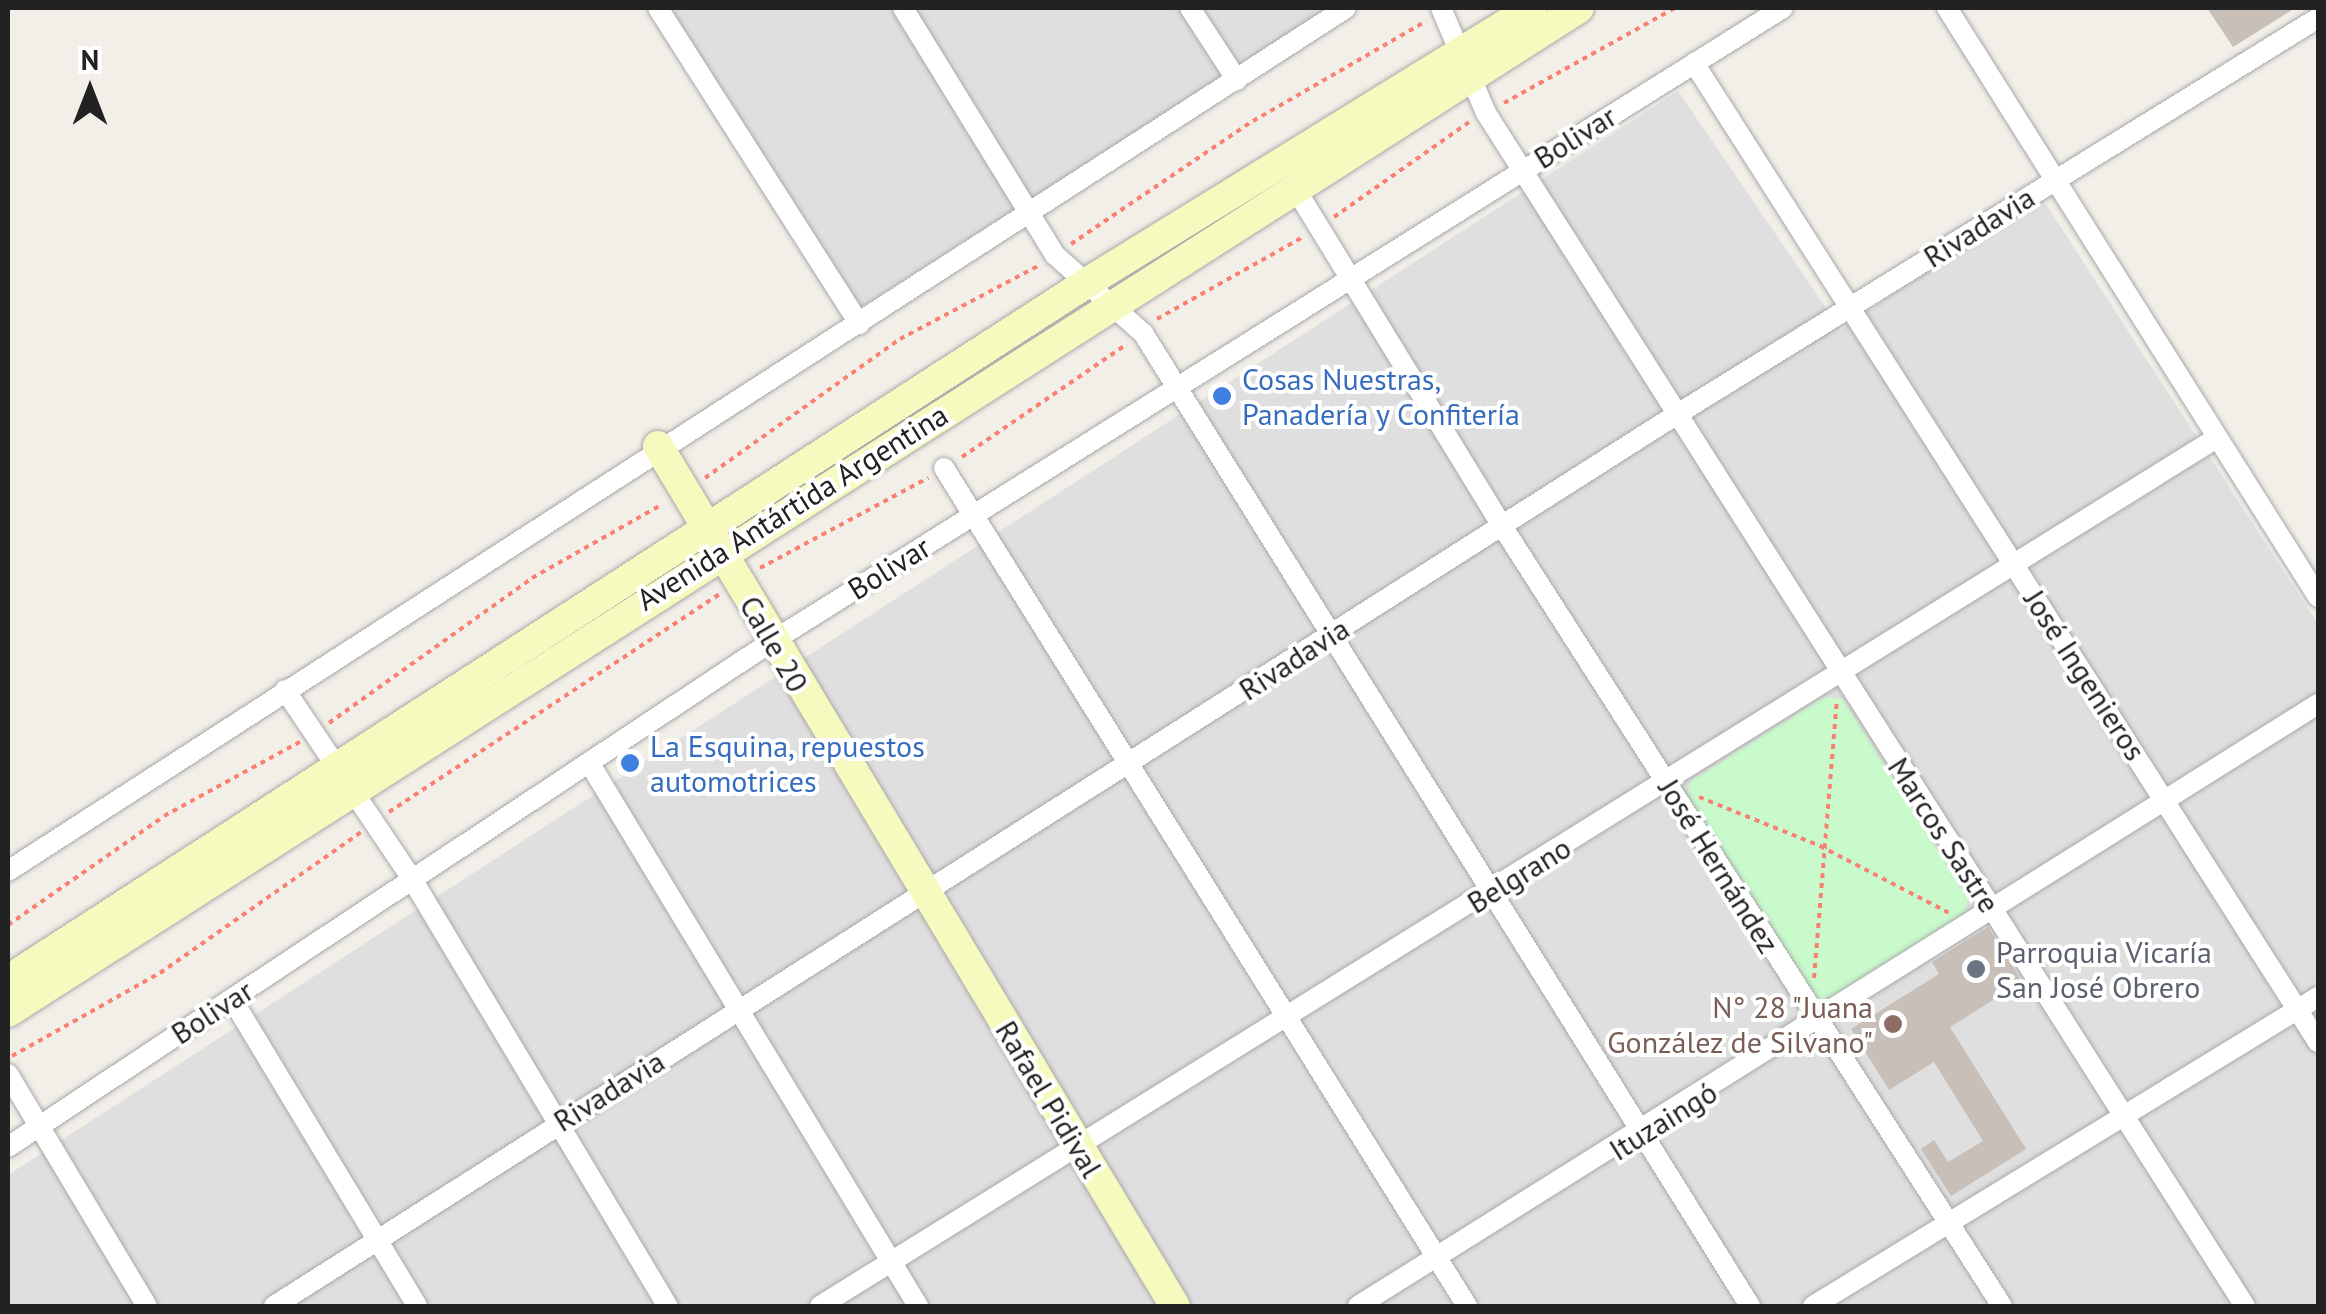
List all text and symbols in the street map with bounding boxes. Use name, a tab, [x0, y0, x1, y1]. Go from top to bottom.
north arrow	[40, 40, 140, 140]
text: N	[81, 41, 99, 78]
street label: Bolivar	[1527, 98, 1623, 176]
street label: Rivadavia	[1917, 179, 2041, 275]
place label: Cosas Nuestras, Panadería y Confitería	[1242, 361, 1521, 432]
marker: Cosas Nuestras, Panadería y Confitería	[1211, 385, 1233, 407]
street label: Avenida Antártida Argentina	[629, 396, 955, 618]
street label: Bolivar	[841, 529, 937, 607]
street label: José Ingenieros	[2017, 583, 2153, 767]
street label: Calle 20	[732, 590, 816, 698]
street label: Rivadavia	[1232, 610, 1356, 708]
place label: La Esquina, repuestos automotrices	[650, 728, 927, 798]
street label: Marcos Sastre	[1881, 751, 2007, 919]
marker: La Esquina, repuestos automotrices	[619, 752, 641, 774]
street label: José Hernández	[1651, 772, 1787, 960]
street label: Belgrano	[1461, 829, 1577, 921]
place label: Parroquia Vicaría San José Obrero	[1996, 934, 2213, 1004]
marker: Parroquia Vicaría San José Obrero	[1965, 958, 1987, 980]
street label: Bolivar	[164, 972, 260, 1052]
place label: N° 28 "Juana González de Silvano"	[1606, 989, 1873, 1060]
marker: N° 28 "Juana González de Silvano"	[1882, 1013, 1904, 1035]
street label: Rafael Pidival	[988, 1014, 1110, 1184]
street label: Rivadavia	[547, 1043, 671, 1139]
street label: Ituzaingó	[1603, 1074, 1723, 1168]

